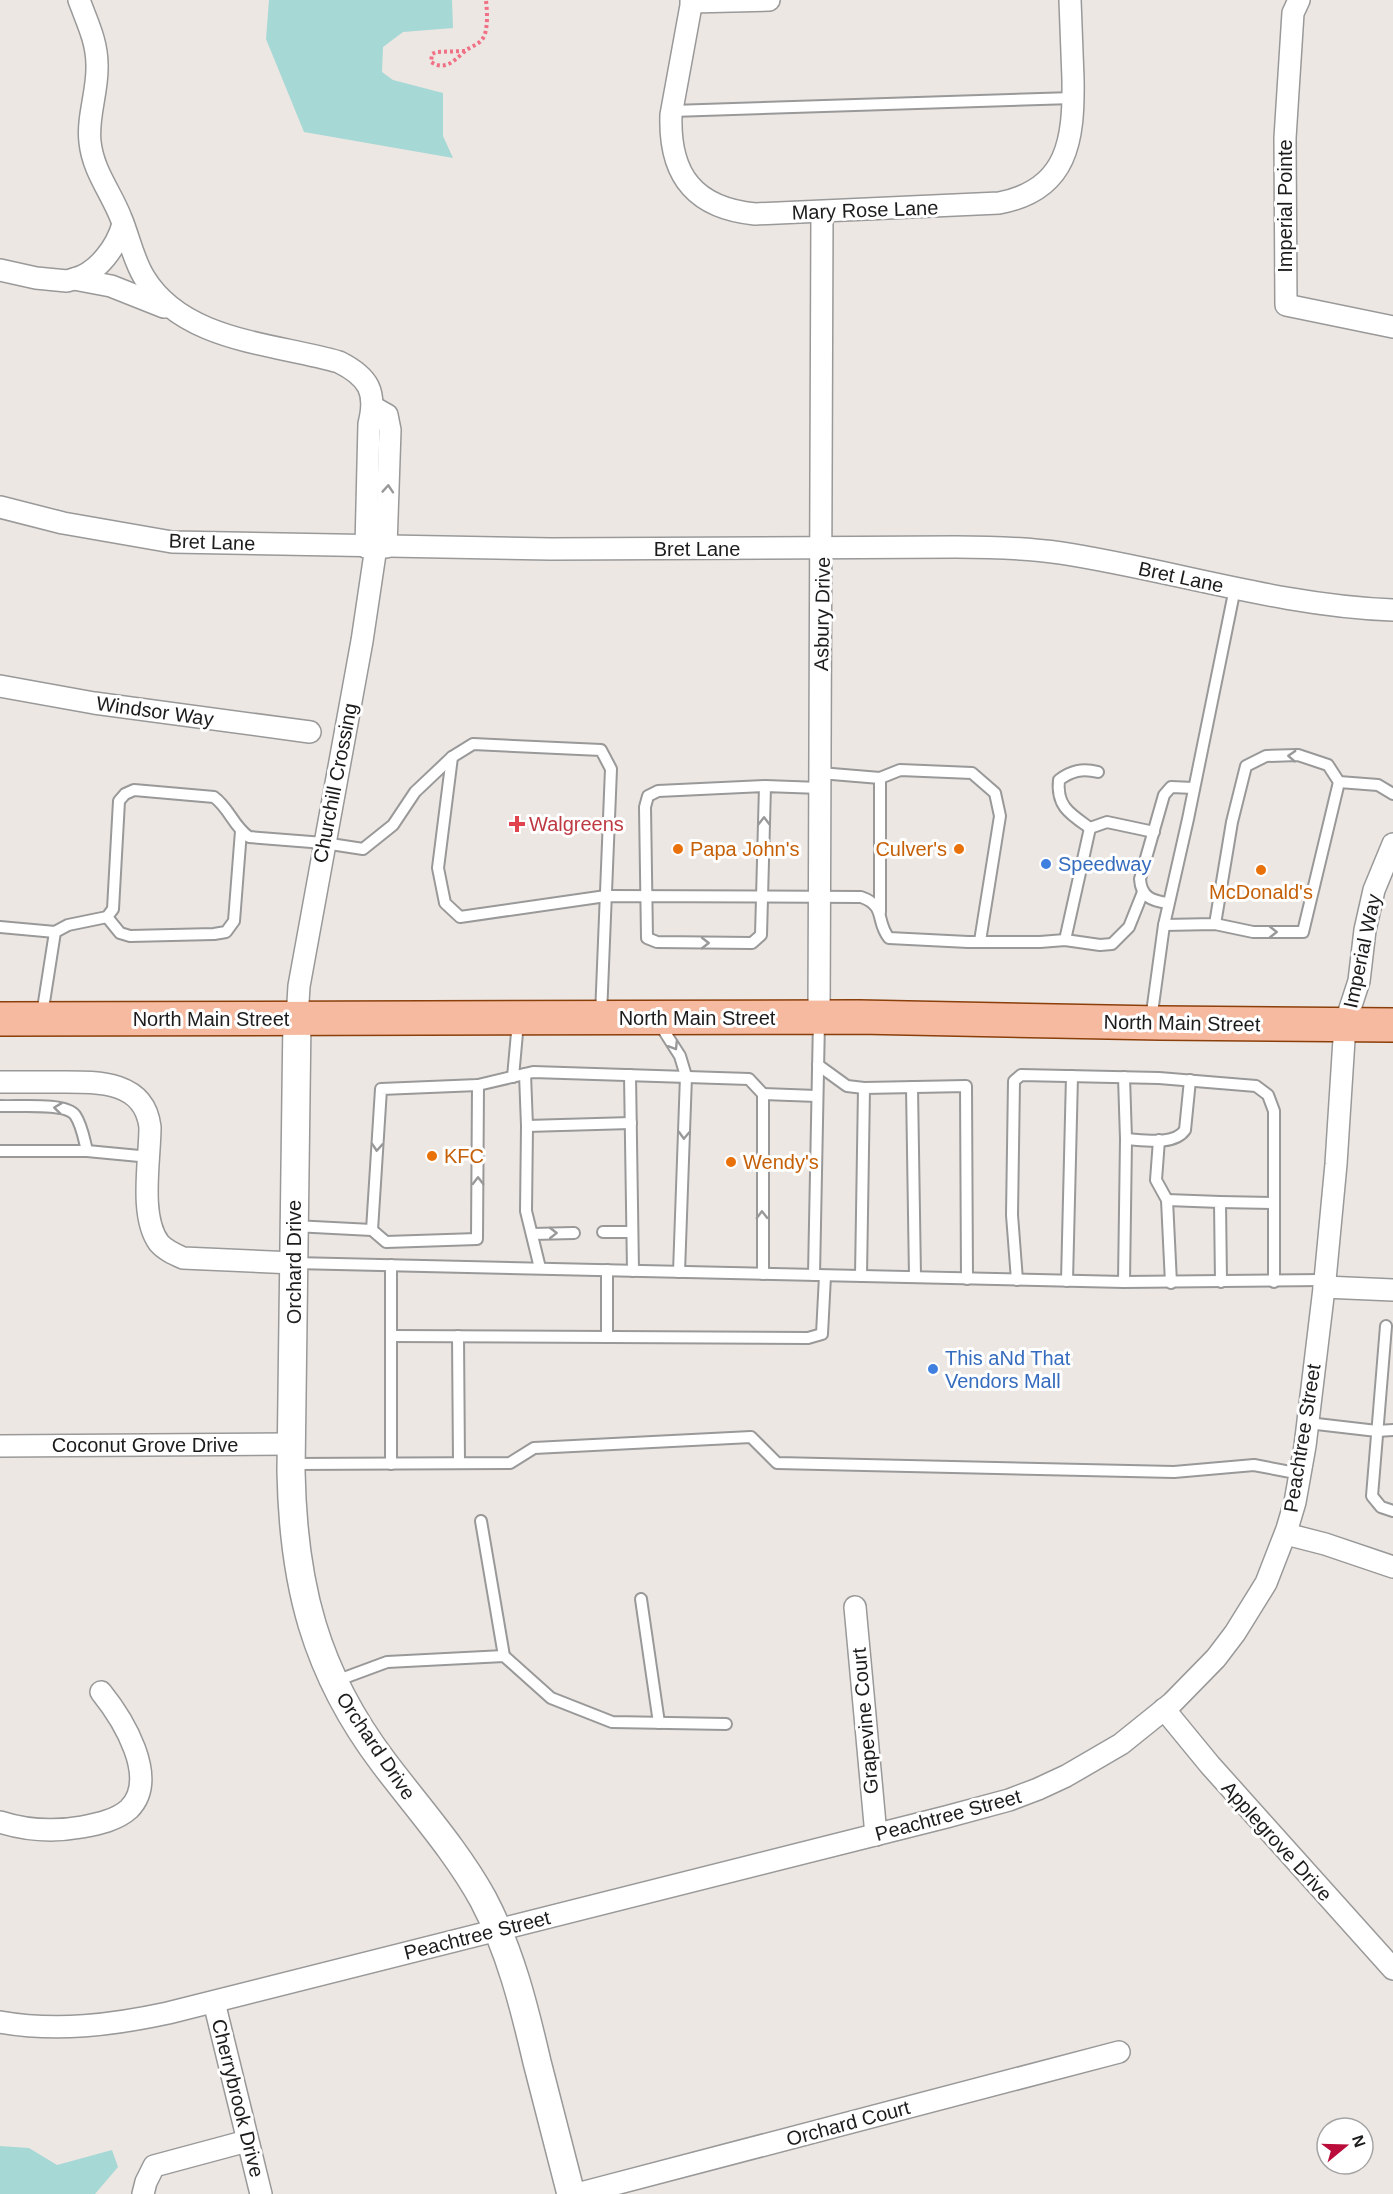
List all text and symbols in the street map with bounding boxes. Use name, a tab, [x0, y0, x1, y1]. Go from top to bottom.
street label: Imperial Pointe	[1274, 139, 1296, 273]
street label: Mary Rose Lane	[791, 196, 939, 224]
one-way arrow	[381, 484, 394, 493]
street label: Bret Lane	[168, 529, 256, 555]
street label: Bret Lane	[654, 538, 740, 560]
street label: Asbury Drive	[810, 557, 834, 671]
street label: Bret Lane	[1136, 557, 1226, 597]
street label: Windsor Way	[95, 692, 215, 730]
street label: Churchill Crossing	[309, 701, 361, 865]
one-way arrow	[1288, 749, 1297, 762]
place label: Walgreens	[529, 813, 624, 835]
one-way arrow	[758, 816, 770, 825]
marker: Walgreens	[510, 817, 524, 831]
place label: Papa John's	[690, 838, 799, 860]
place label: Culver's	[875, 838, 947, 860]
marker: Papa John's	[671, 842, 685, 856]
marker: Culver's	[952, 842, 966, 856]
place label: Speedway	[1058, 853, 1151, 875]
marker: Speedway	[1039, 857, 1053, 871]
marker: McDonald's	[1254, 863, 1268, 877]
place label: McDonald's	[1209, 881, 1313, 903]
street label: Imperial Way	[1339, 892, 1385, 1010]
one-way arrow	[1268, 926, 1277, 938]
one-way arrow	[700, 937, 709, 949]
street label: North Main Street	[619, 1007, 776, 1029]
street label: North Main Street	[133, 1008, 290, 1030]
street label: North Main Street	[1103, 1011, 1261, 1035]
one-way arrow	[666, 1040, 678, 1050]
one-way arrow	[53, 1103, 62, 1115]
one-way arrow	[678, 1130, 690, 1139]
one-way arrow	[371, 1143, 384, 1152]
place label: KFC	[444, 1145, 484, 1167]
marker: KFC	[425, 1149, 439, 1163]
place label: Wendy's	[743, 1151, 819, 1173]
marker: Wendy's	[724, 1155, 738, 1169]
one-way arrow	[472, 1176, 484, 1185]
street label: Orchard Drive	[283, 1200, 305, 1324]
one-way arrow	[756, 1211, 768, 1220]
one-way arrow	[548, 1227, 557, 1239]
place label: This aNd That Vendors Mall	[945, 1347, 1071, 1392]
marker: This aNd That Vendors Mall	[926, 1362, 940, 1376]
street label: Peachtree Street	[1279, 1362, 1325, 1514]
street label: Coconut Grove Drive	[52, 1434, 238, 1456]
street label: Grapevine Court	[848, 1647, 882, 1795]
street label: Orchard Drive	[332, 1688, 420, 1804]
street label: Applegrove Drive	[1217, 1777, 1337, 1905]
street label: Peachtree Street	[873, 1785, 1024, 1845]
street label: Peachtree Street	[402, 1906, 553, 1964]
street label: Cherrybrook Drive	[208, 2017, 268, 2179]
street label: Orchard Court	[784, 2096, 912, 2150]
north arrow	[1315, 2116, 1375, 2176]
text: N	[1349, 2133, 1369, 2150]

